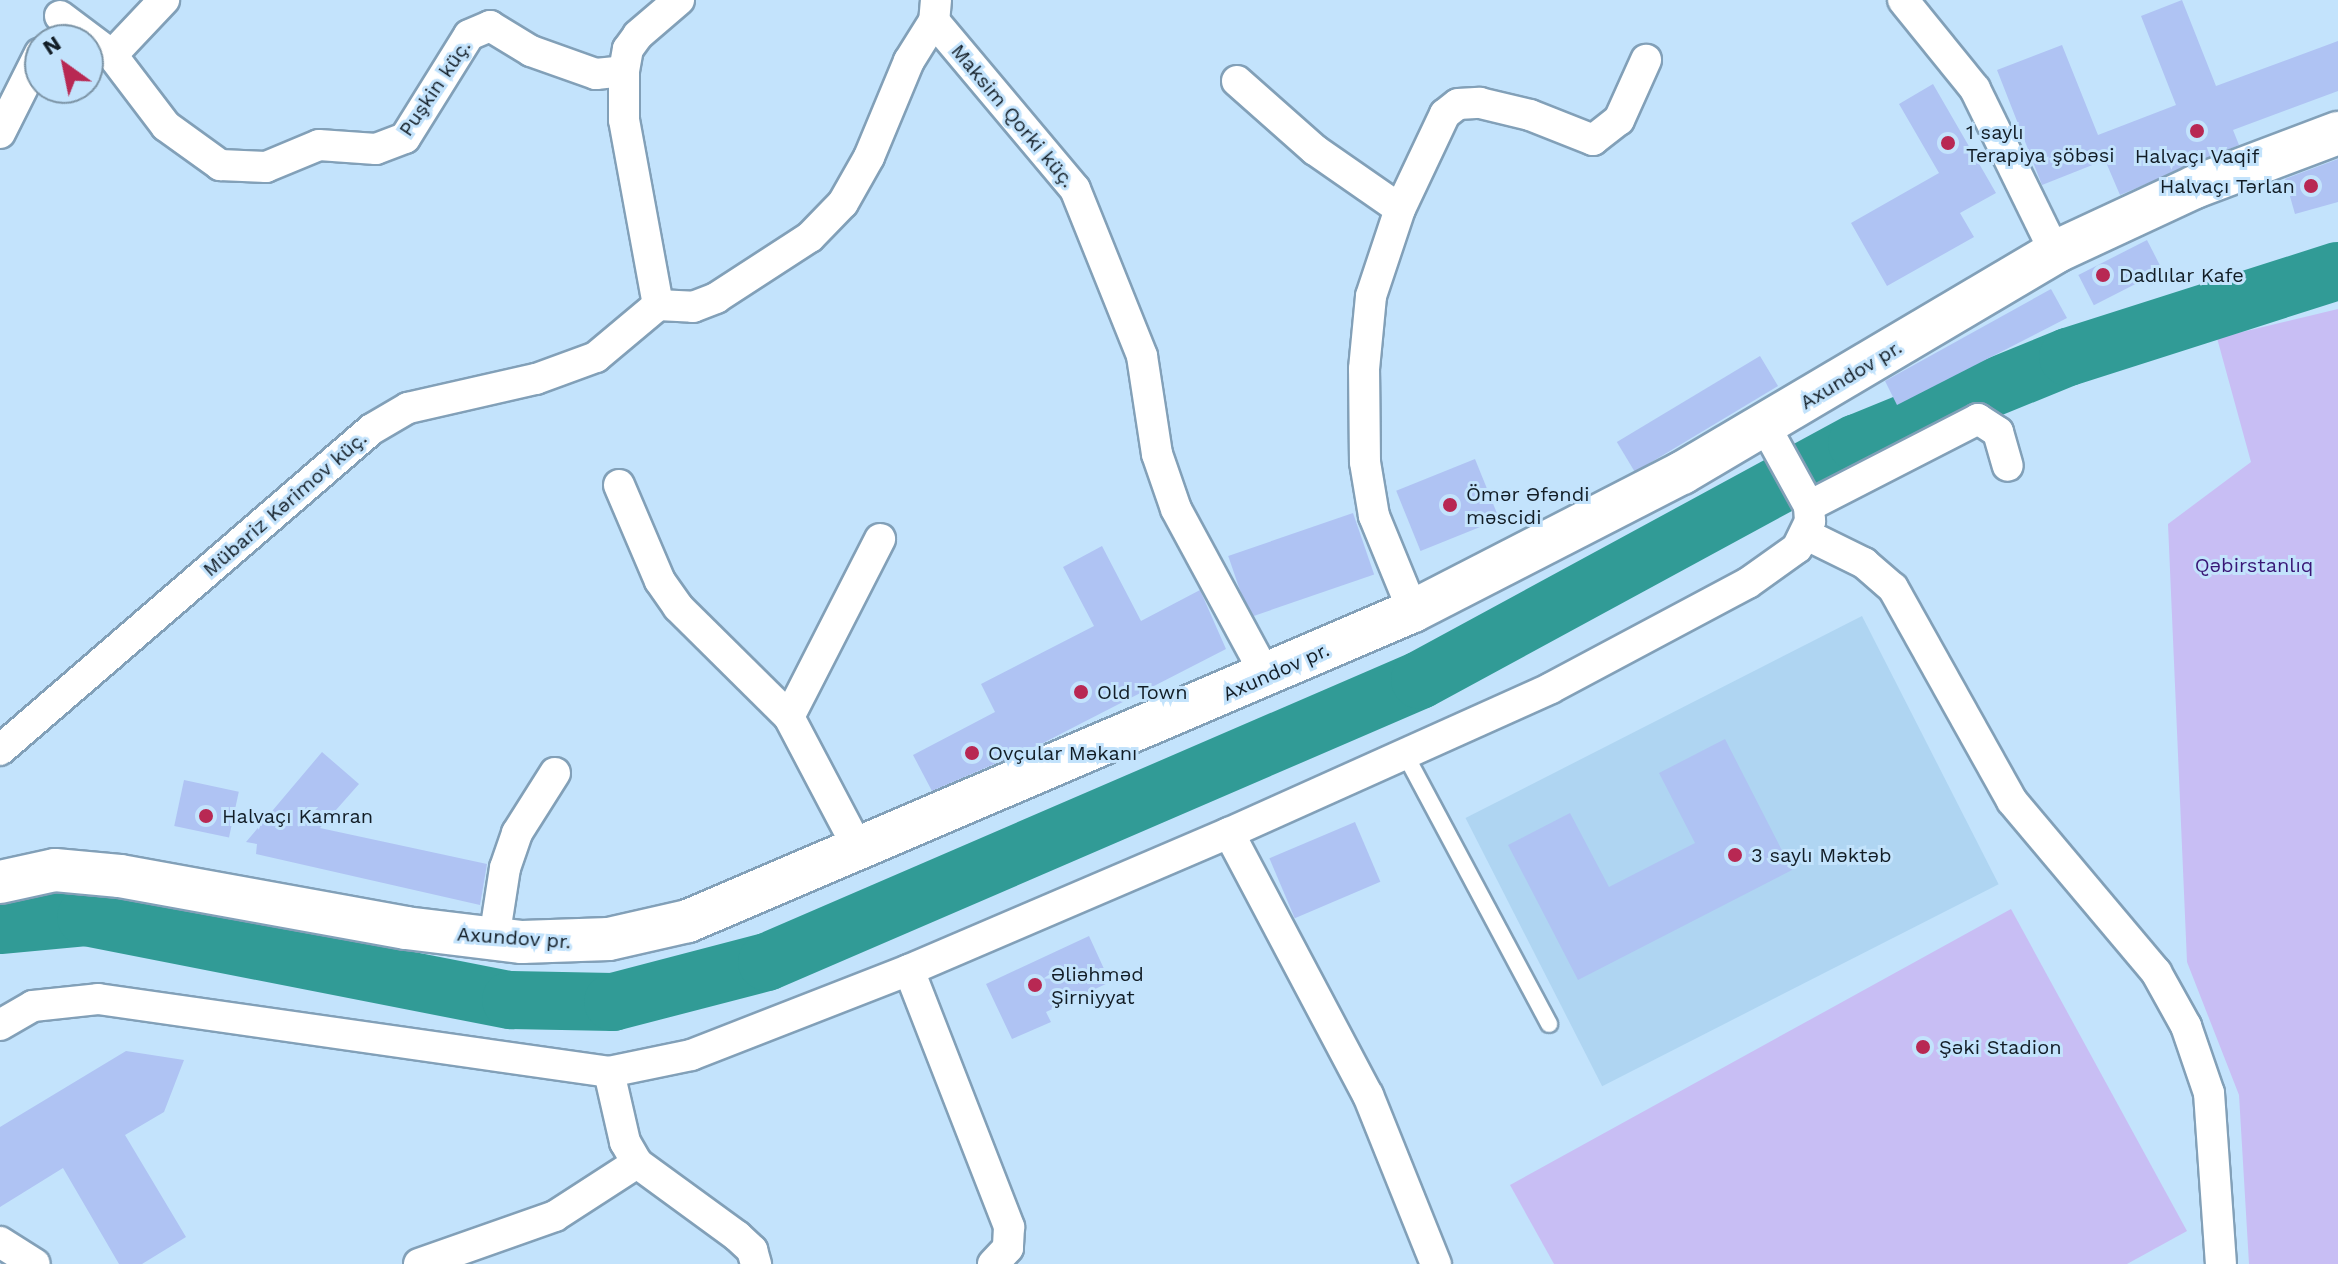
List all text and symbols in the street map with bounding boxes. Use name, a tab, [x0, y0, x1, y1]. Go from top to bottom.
north arrow	[24, 24, 104, 104]
text: N	[38, 30, 65, 60]
street label: Puşkin küç.	[394, 35, 476, 141]
street label: Maksim Qorki küç.	[946, 39, 1080, 193]
place label: 1 saylı Terapiya şöbəsi	[1966, 120, 2115, 167]
marker: Halvaçı Vaqif	[2188, 122, 2206, 140]
marker: 1 saylı Terapiya şöbəsi	[1937, 132, 1959, 154]
place label: Halvaçı Vaqif	[2134, 144, 2260, 168]
place label: Halvaçı Tərlan	[2159, 174, 2295, 198]
marker: Halvaçı Tərlan	[2302, 177, 2320, 195]
place label: Dadlılar Kafe	[2119, 263, 2244, 287]
marker: Dadlılar Kafe	[2094, 266, 2112, 284]
street label: Axundov pr.	[1796, 335, 1906, 415]
street label: Mübariz Kərimov küç.	[198, 426, 372, 582]
place label: Ömər Əfəndi məscidi	[1466, 482, 1590, 529]
marker: Ömər Əfəndi məscidi	[1441, 496, 1459, 514]
park label: Qəbirstanlıq	[2195, 553, 2313, 577]
street label: Axundov pr.	[1219, 638, 1333, 706]
place label: Old Town	[1097, 680, 1188, 704]
marker: Old Town	[1072, 683, 1090, 701]
place label: Ovçular Məkanı	[988, 741, 1138, 765]
marker: Ovçular Məkanı	[963, 744, 981, 762]
place label: Halvaçı Kamran	[222, 804, 373, 828]
marker: Halvaçı Kamran	[197, 807, 215, 825]
place label: 3 saylı Məktəb	[1751, 843, 1892, 867]
marker: 3 saylı Məktəb	[1726, 846, 1744, 864]
street label: Axundov pr.	[456, 922, 572, 954]
place label: Əliəhməd Şirniyyat	[1051, 962, 1144, 1009]
marker: Əliəhməd Şirniyyat	[1026, 976, 1044, 994]
place label: Şəki Stadion	[1939, 1035, 2062, 1059]
marker: Şəki Stadion	[1914, 1038, 1932, 1056]

